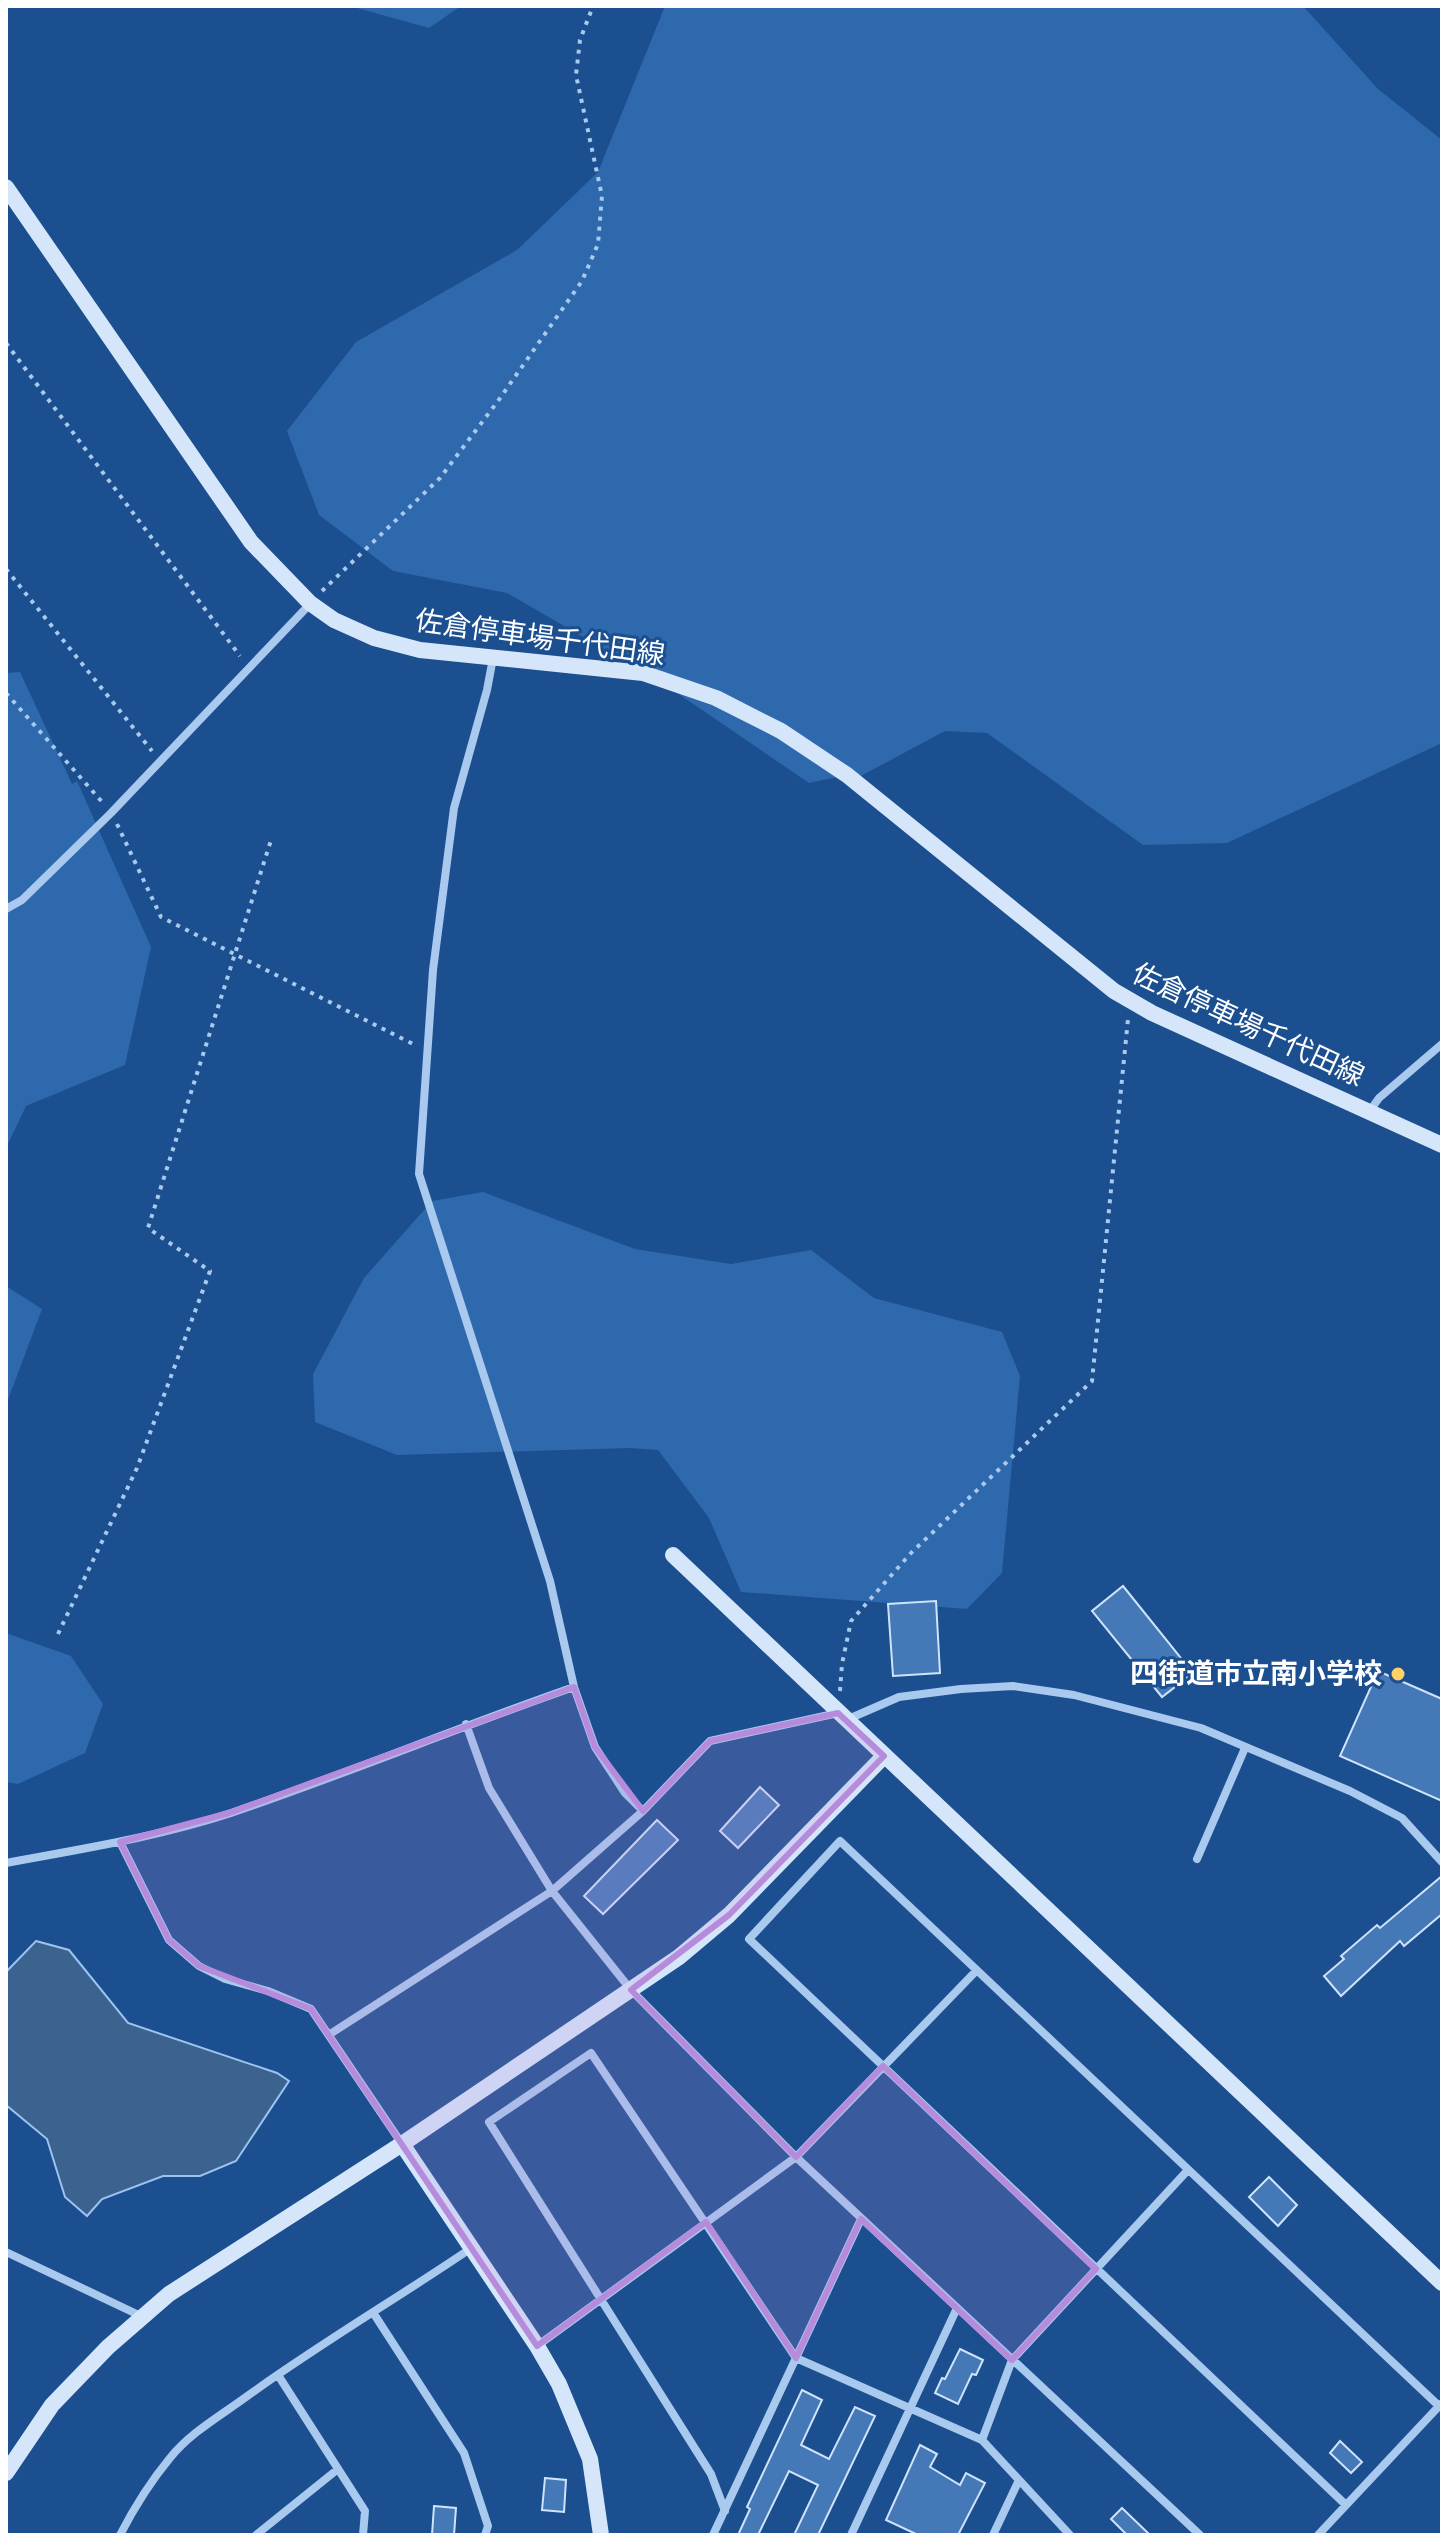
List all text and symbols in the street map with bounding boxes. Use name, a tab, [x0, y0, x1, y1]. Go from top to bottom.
street label: 佐倉停車場千代田線	[413, 602, 667, 674]
street label: 佐倉停車場千代田線	[1126, 955, 1370, 1095]
place label: 四街道市立南小学校	[1130, 1655, 1382, 1693]
marker: 四街道市立南小学校	[1389, 1665, 1407, 1683]

